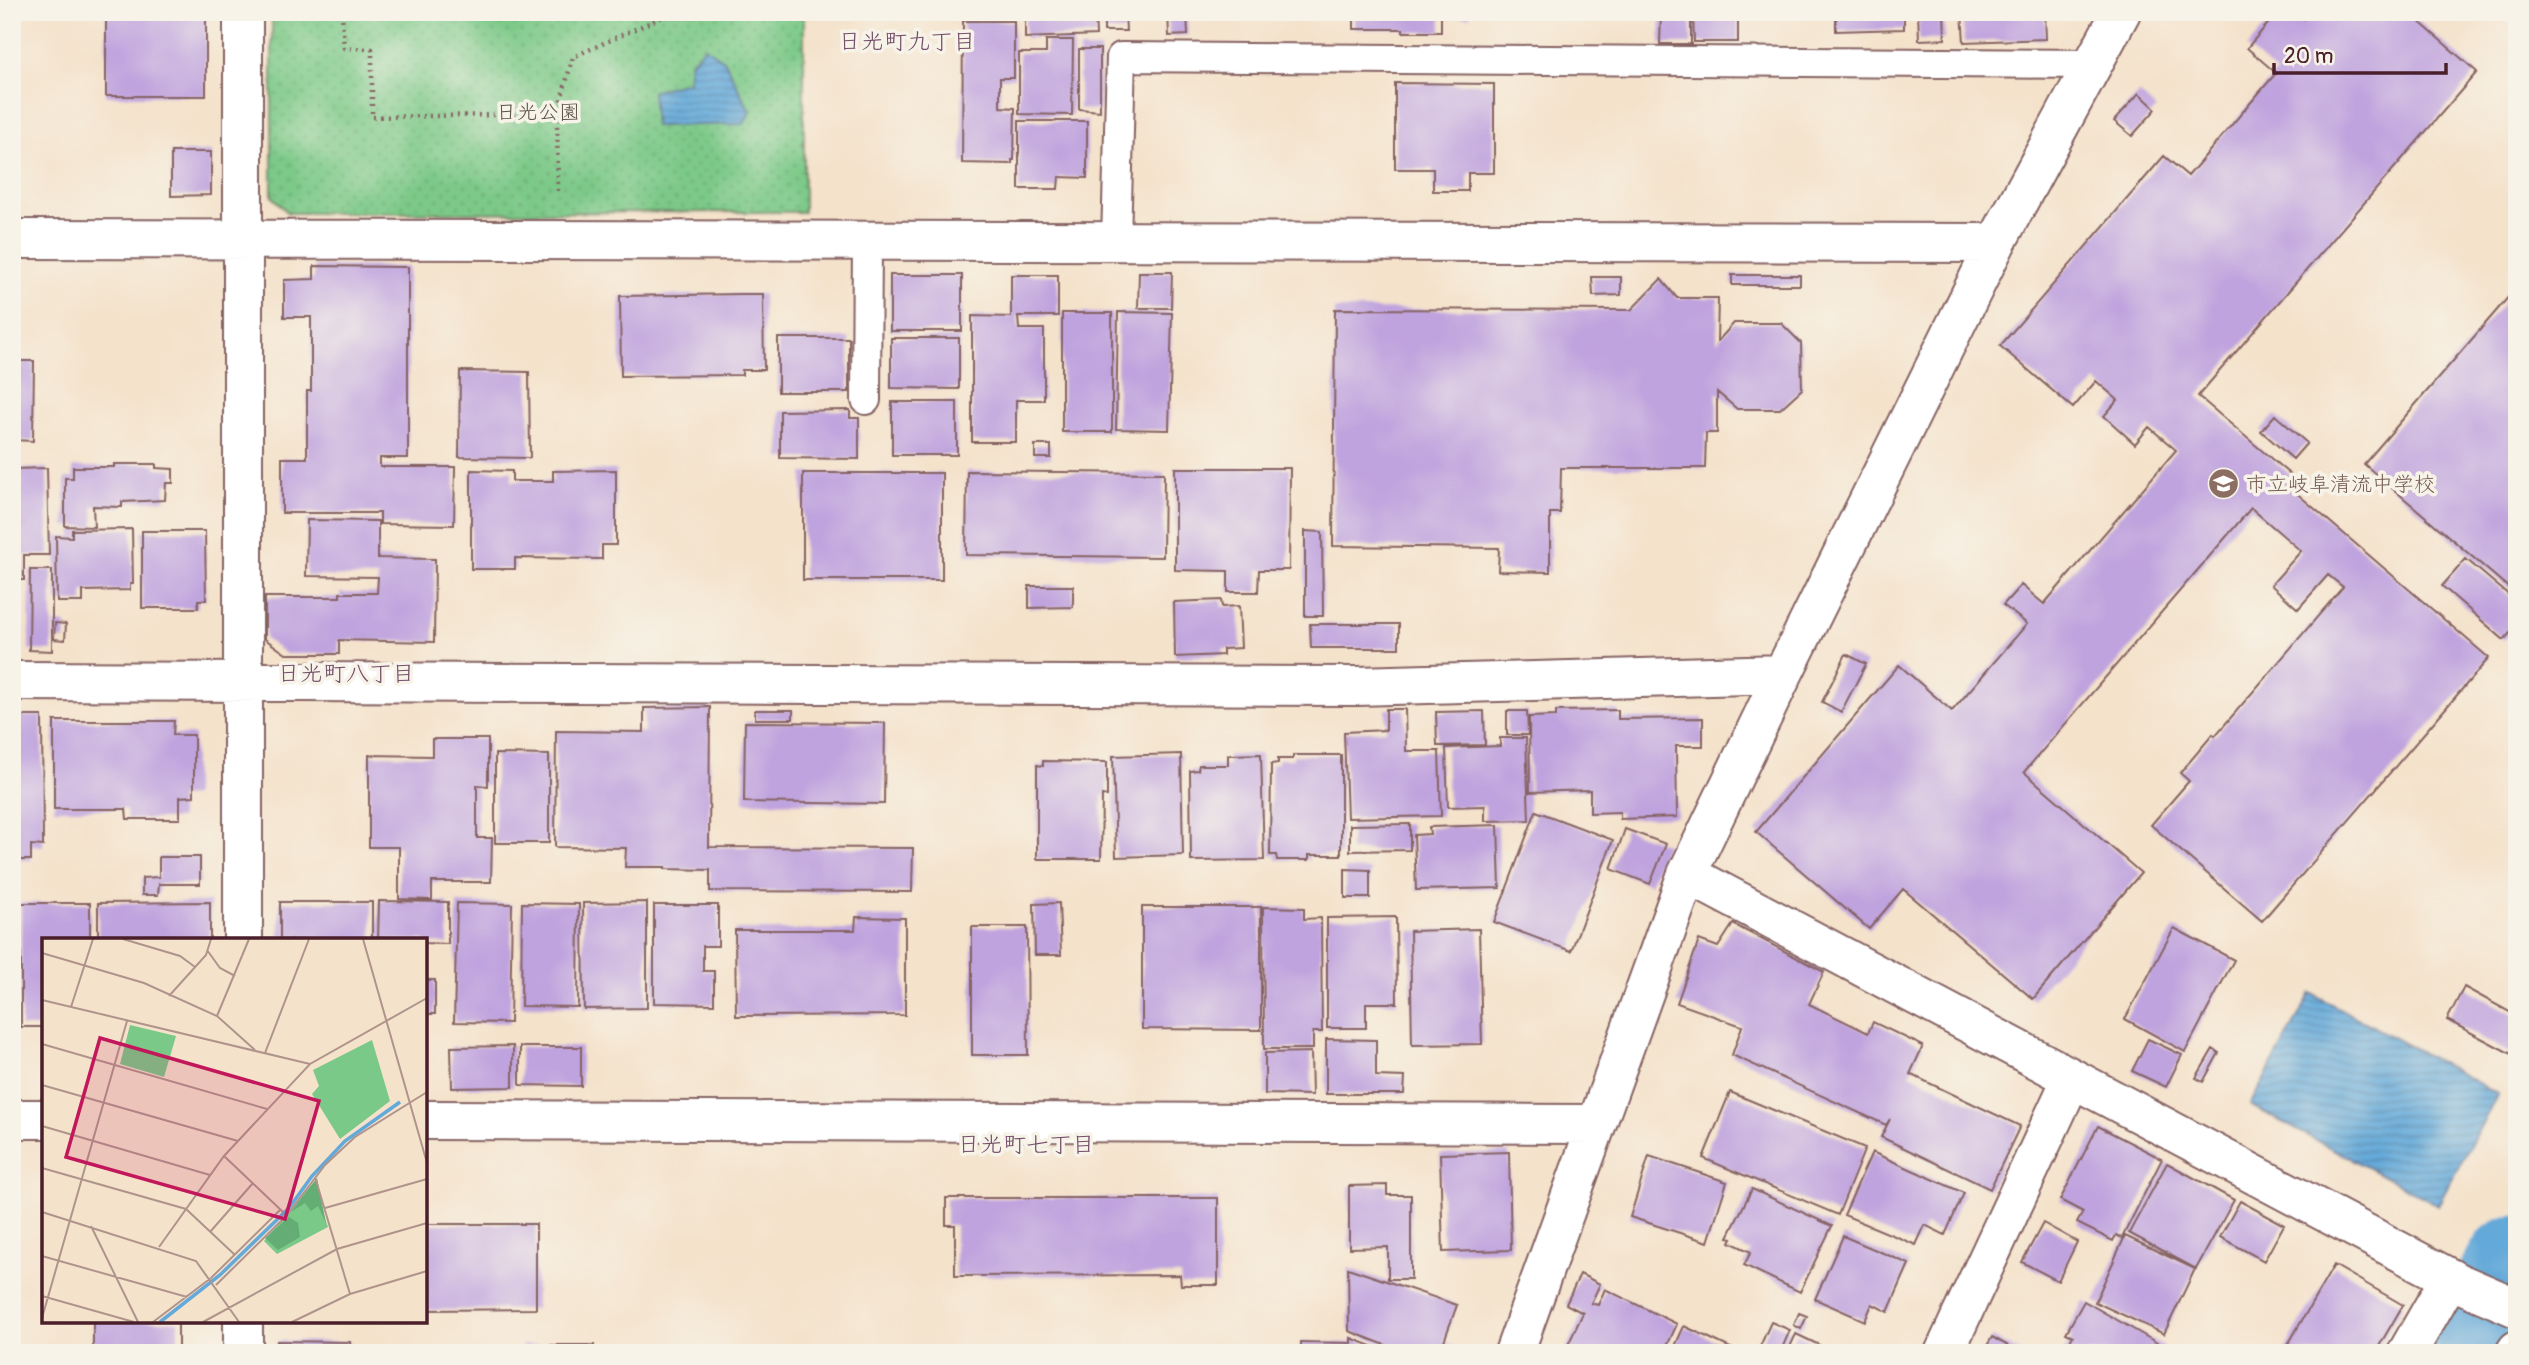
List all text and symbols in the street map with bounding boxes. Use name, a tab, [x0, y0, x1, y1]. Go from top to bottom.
district label: 日光町九丁目	[838, 27, 976, 56]
scale bar	[2274, 32, 2445, 76]
text: 20 m	[2284, 43, 2333, 70]
park label: 日光公園	[496, 99, 580, 126]
school or university icon: 市立岐阜清流中学校	[2206, 467, 2240, 501]
place label: 市立岐阜清流中学校	[2246, 471, 2435, 498]
district label: 日光町八丁目	[277, 659, 415, 688]
inset map	[42, 938, 427, 1323]
district label: 日光町七丁目	[957, 1130, 1095, 1159]

